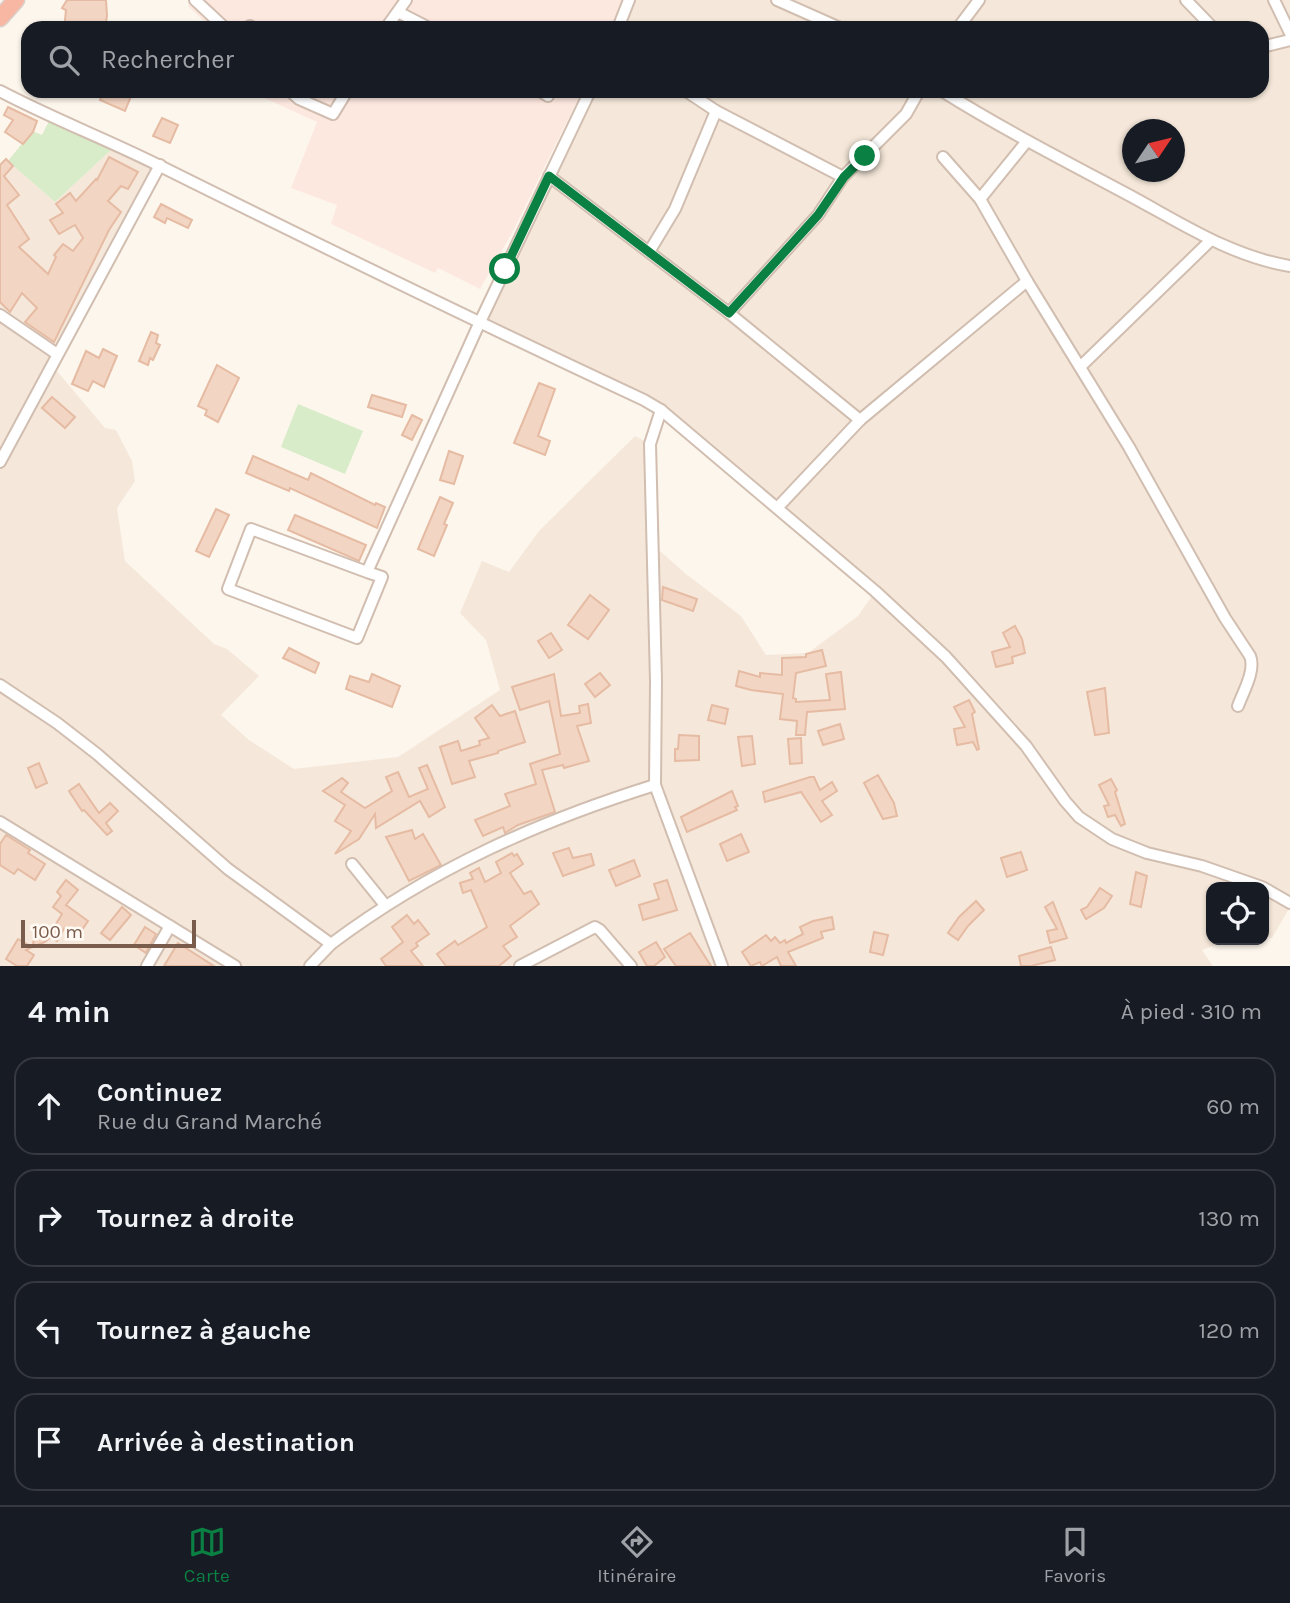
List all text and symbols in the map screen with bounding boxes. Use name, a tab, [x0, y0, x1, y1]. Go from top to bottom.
search box	[21, 21, 1269, 98]
icon: search	[45, 41, 83, 79]
text: Rechercher	[101, 44, 234, 75]
north arrow	[1122, 119, 1185, 182]
route end	[849, 140, 880, 171]
route start	[489, 253, 520, 284]
map controls	[1206, 882, 1269, 945]
button: locate	[1206, 882, 1269, 945]
scale bar	[21, 917, 196, 949]
text: 100 m	[32, 921, 83, 943]
text: 4 min	[28, 994, 110, 1030]
text: À pied · 310 m	[1121, 998, 1262, 1025]
text: Continuez	[97, 1077, 222, 1108]
icon: ahead	[30, 1087, 68, 1125]
text: 60 m	[1206, 1093, 1260, 1120]
text: Rue du Grand Marché	[97, 1108, 322, 1135]
icon: right	[30, 1199, 68, 1237]
text: Tournez à droite	[97, 1203, 294, 1234]
text: 130 m	[1198, 1205, 1260, 1232]
icon: left	[30, 1311, 68, 1349]
text: Tournez à gauche	[97, 1315, 311, 1346]
text: 120 m	[1198, 1317, 1260, 1344]
icon: arrive	[30, 1423, 68, 1461]
text: Arrivée à destination	[97, 1427, 355, 1458]
tab: Carte	[184, 1523, 230, 1587]
tab: Itinéraire	[597, 1523, 676, 1587]
tab: Favoris	[1044, 1523, 1106, 1587]

